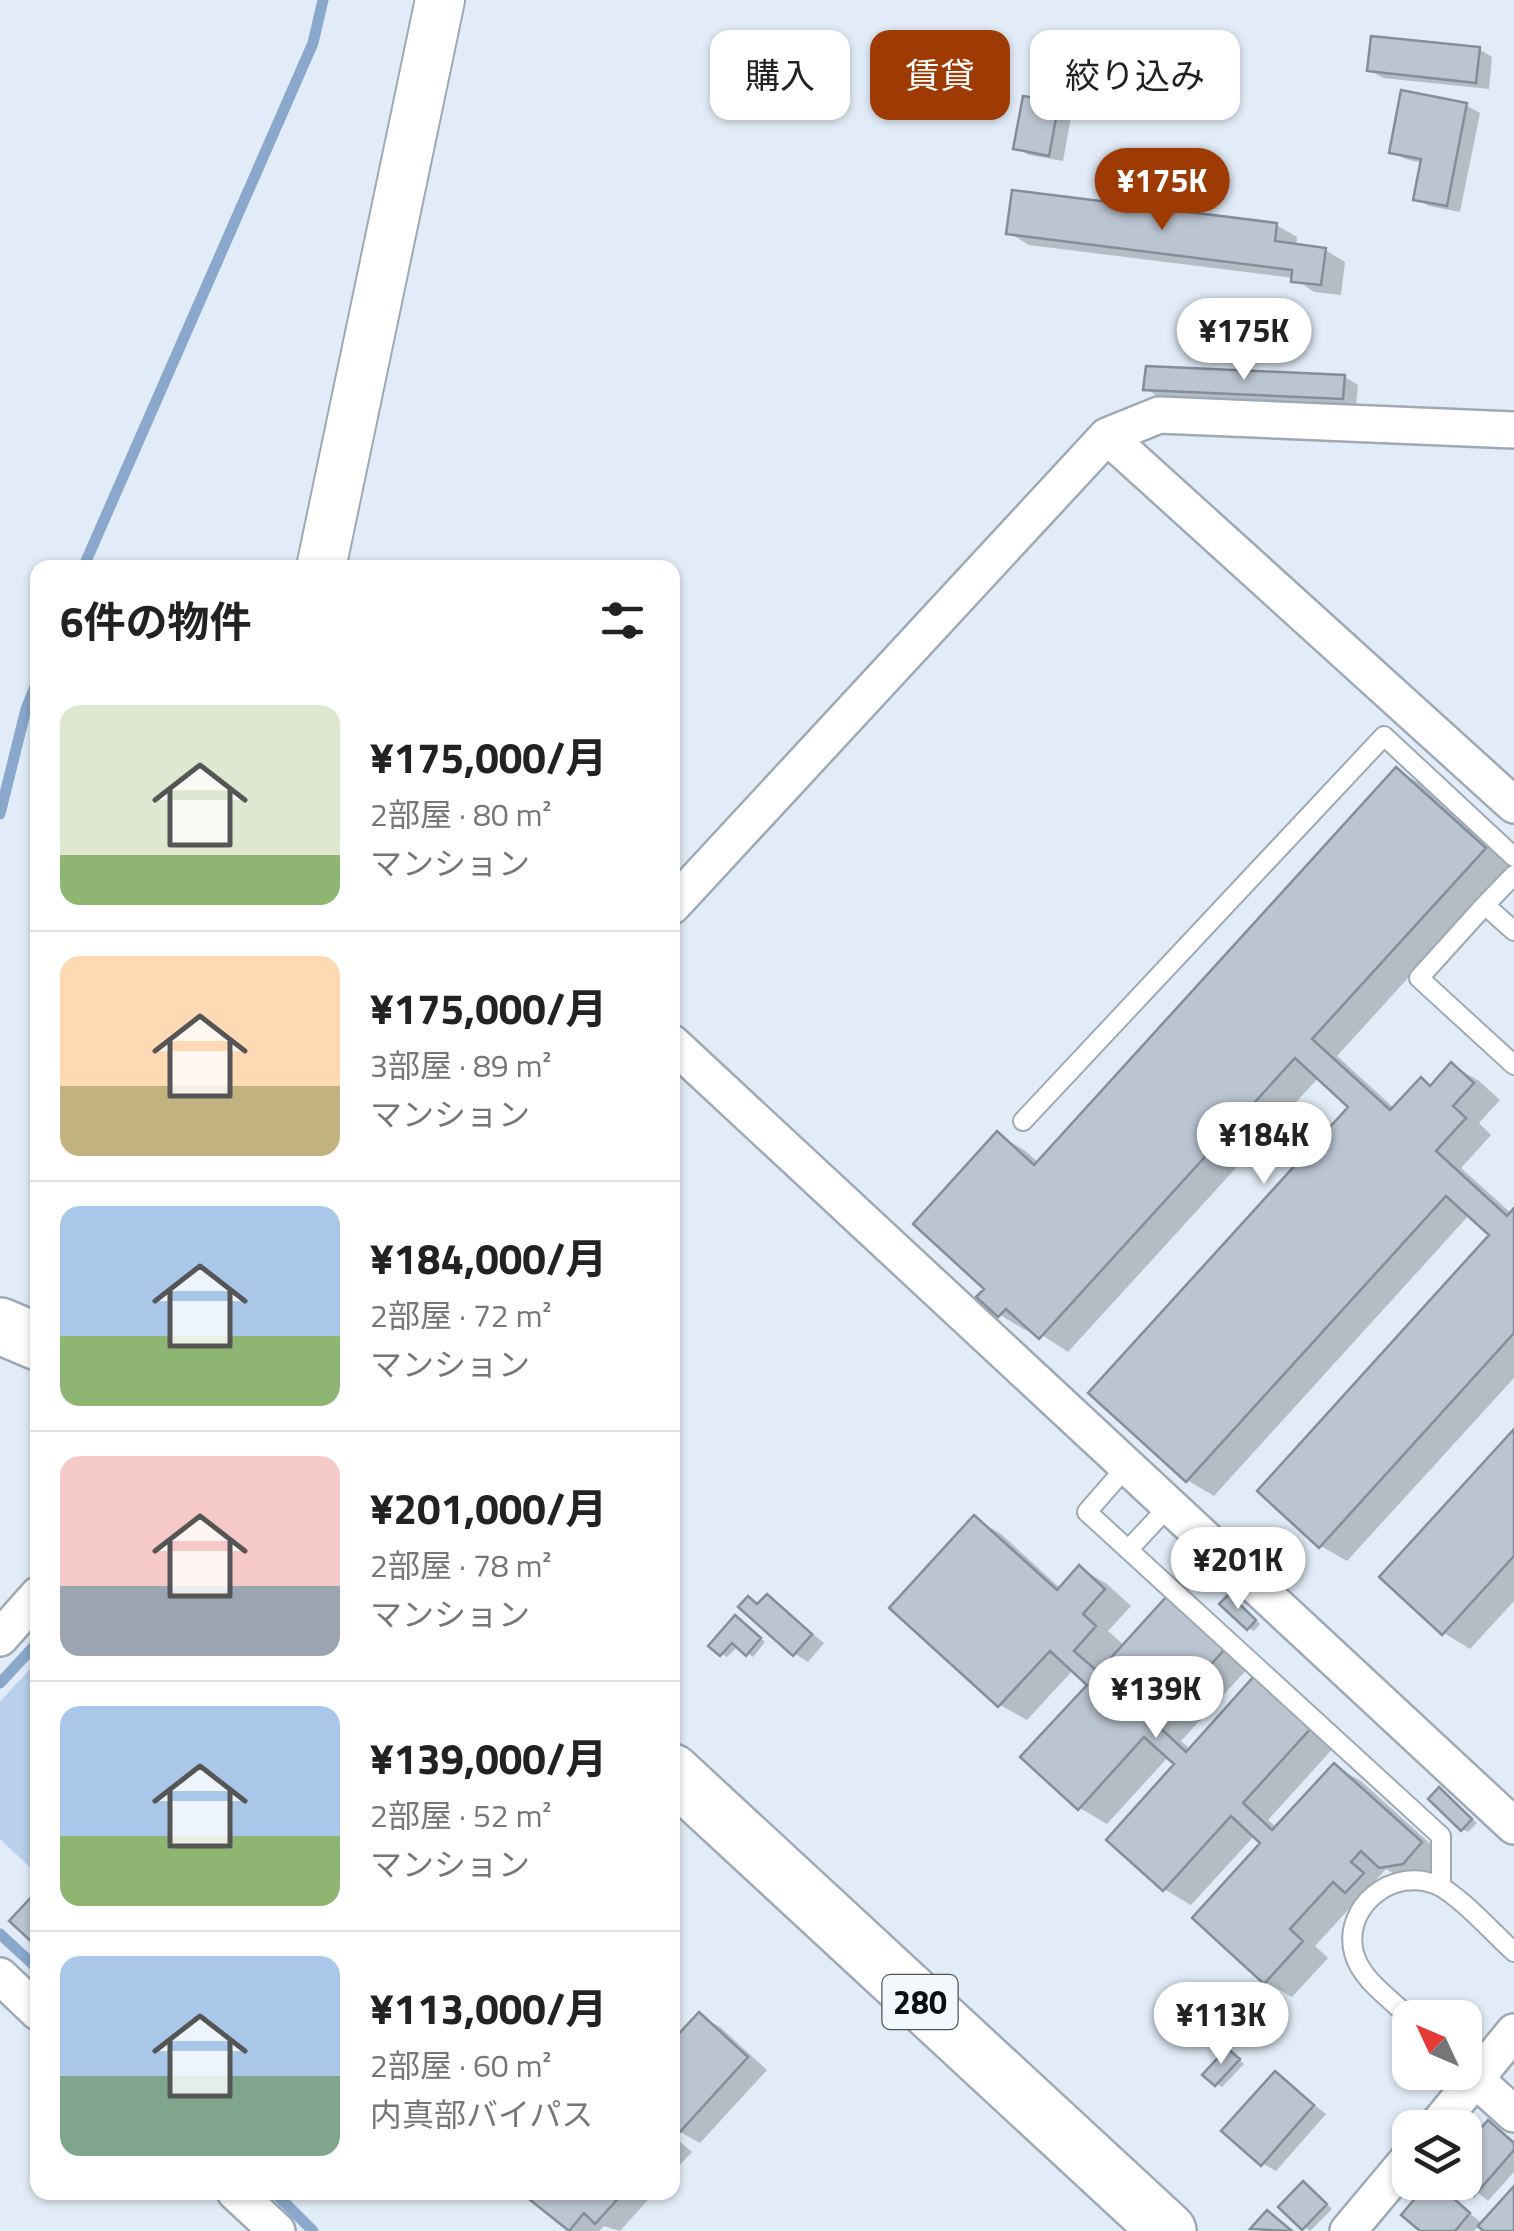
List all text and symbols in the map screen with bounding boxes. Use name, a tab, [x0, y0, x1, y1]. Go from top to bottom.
chip: 購入	[710, 30, 850, 120]
chip: 賃貸	[870, 30, 1010, 120]
chip: 絞り込み	[1030, 30, 1240, 120]
pin: ¥175K	[1092, 148, 1232, 233]
text: ¥175K	[1117, 156, 1207, 204]
pin: ¥175K	[1174, 298, 1314, 383]
text: ¥175K	[1199, 306, 1289, 354]
text: 6件の物件	[60, 589, 252, 653]
icon: filters	[595, 593, 650, 648]
text: ¥175,000/月	[370, 725, 607, 789]
icon: home	[140, 745, 260, 865]
text: 2部屋 · 80 m²	[370, 790, 552, 838]
text: マンション	[370, 839, 530, 887]
text: ¥175,000/月	[370, 976, 607, 1040]
icon: home	[140, 996, 260, 1116]
text: 3部屋 · 89 m²	[370, 1041, 552, 1089]
text: マンション	[370, 1090, 530, 1138]
pin: ¥184K	[1194, 1102, 1334, 1187]
text: ¥184K	[1219, 1110, 1309, 1158]
text: ¥184,000/月	[370, 1226, 607, 1290]
icon: home	[140, 1246, 260, 1366]
text: 2部屋 · 72 m²	[370, 1291, 552, 1339]
text: マンション	[370, 1340, 530, 1388]
text: ¥201,000/月	[370, 1476, 607, 1540]
icon: home	[140, 1496, 260, 1616]
pin: ¥201K	[1168, 1527, 1308, 1612]
text: ¥201K	[1193, 1535, 1283, 1583]
text: 2部屋 · 78 m²	[370, 1541, 552, 1589]
text: マンション	[370, 1590, 530, 1638]
pin: ¥139K	[1086, 1656, 1226, 1741]
text: ¥139K	[1111, 1664, 1201, 1712]
text: ¥139,000/月	[370, 1726, 607, 1790]
icon: home	[140, 1746, 260, 1866]
text: 2部屋 · 52 m²	[370, 1791, 552, 1839]
text: マンション	[370, 1840, 530, 1888]
road number: 280	[882, 1975, 958, 2029]
text: ¥113,000/月	[370, 1976, 607, 2040]
pin: ¥113K	[1151, 1982, 1291, 2067]
text: ¥113K	[1176, 1990, 1266, 2038]
icon: home	[140, 1996, 260, 2116]
north arrow	[1392, 2000, 1482, 2090]
map controls	[1392, 2000, 1482, 2200]
text: 2部屋 · 60 m²	[370, 2041, 552, 2089]
text: 内真部バイパス	[370, 2090, 593, 2138]
button: layers	[1392, 2110, 1482, 2200]

